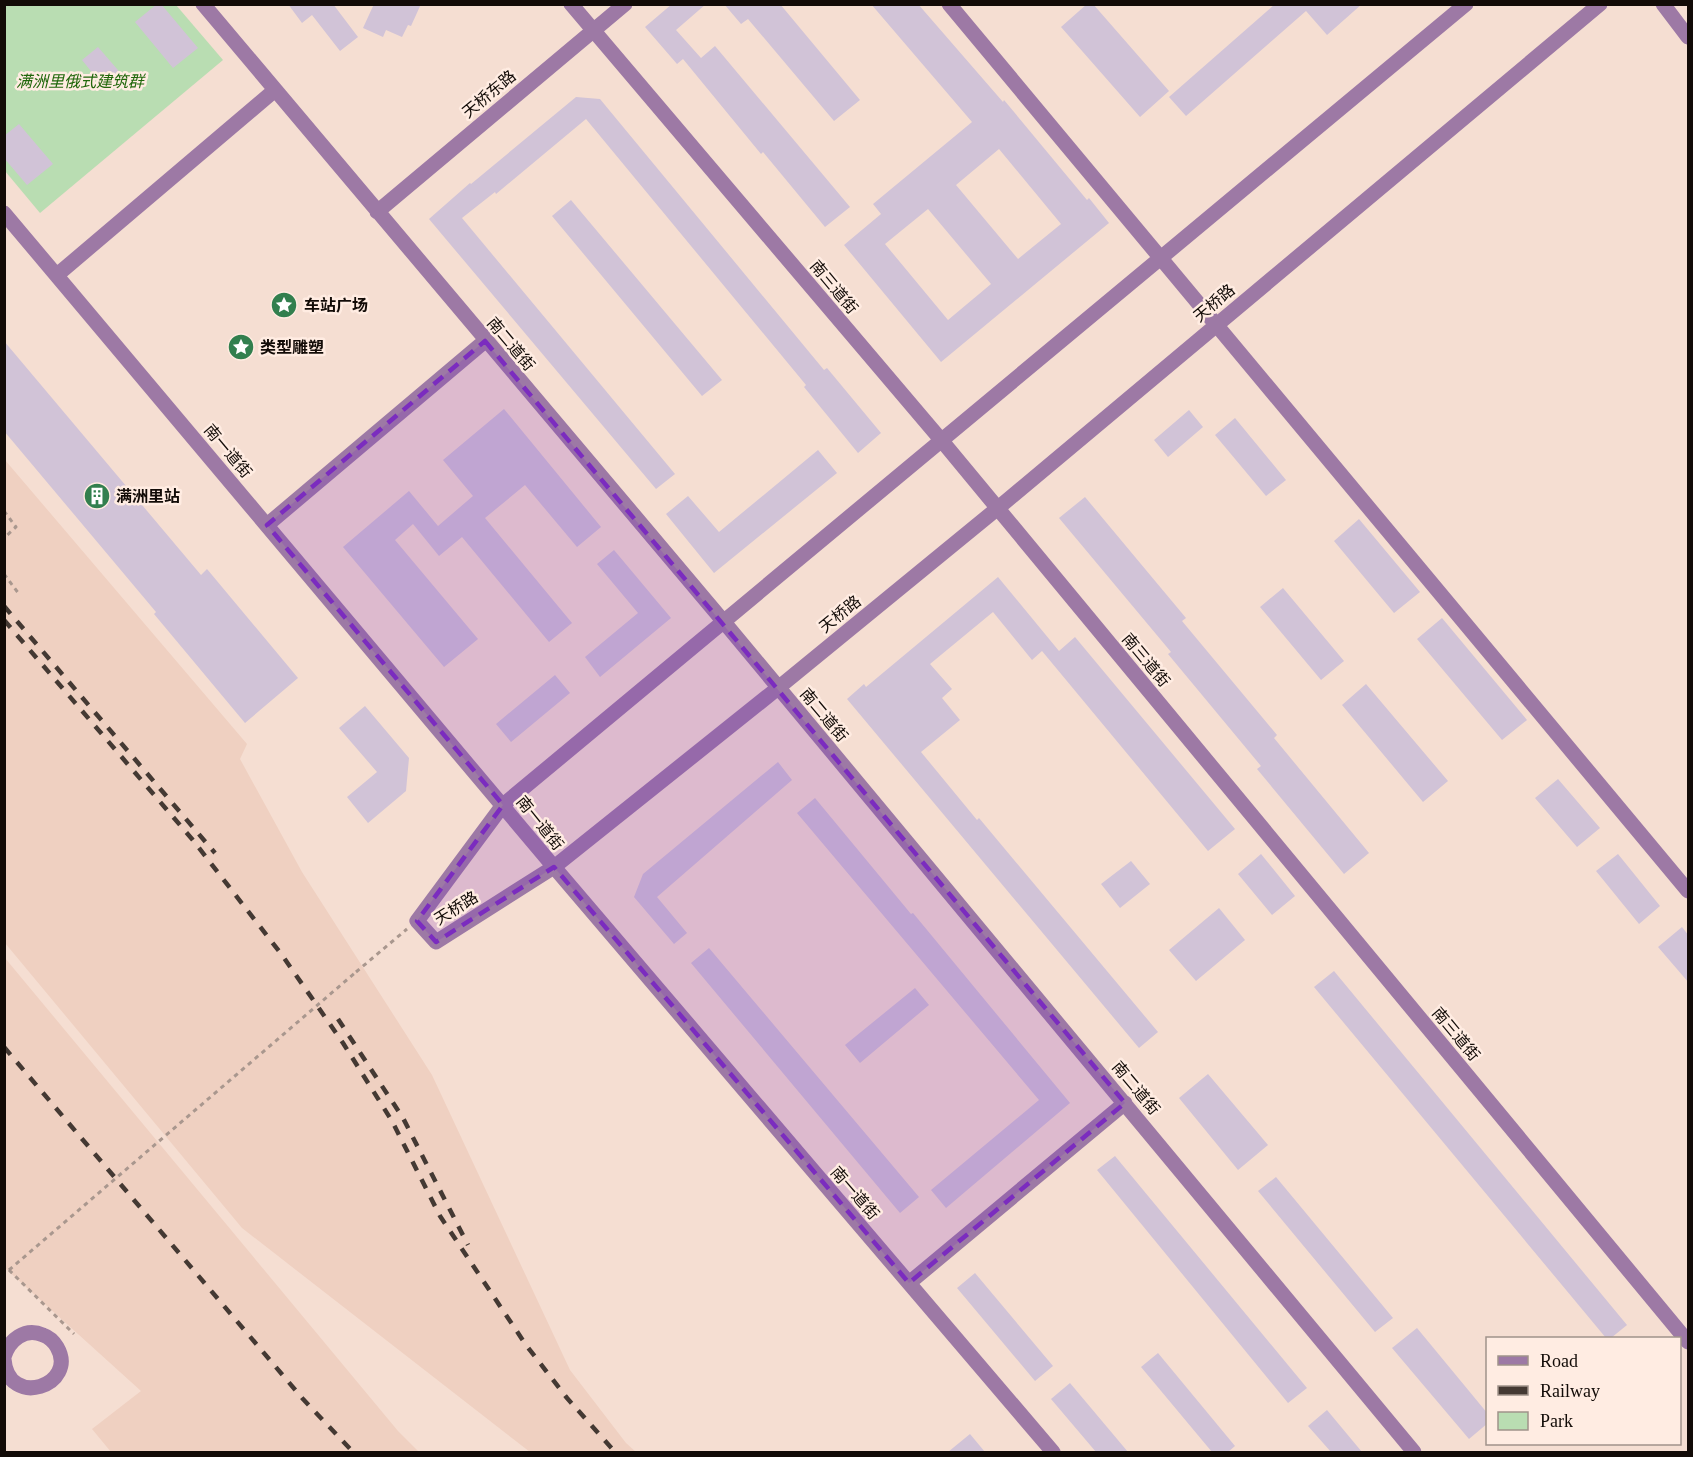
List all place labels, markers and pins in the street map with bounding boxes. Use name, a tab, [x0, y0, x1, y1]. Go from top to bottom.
place icon: 车站广场	[269, 290, 299, 320]
place label: 车站广场	[304, 297, 368, 314]
place icon: 类型雕塑	[226, 332, 256, 362]
place label: 类型雕塑	[260, 339, 324, 356]
building icon: 满洲里站	[82, 481, 112, 511]
place label: 满洲里站	[116, 488, 180, 505]

